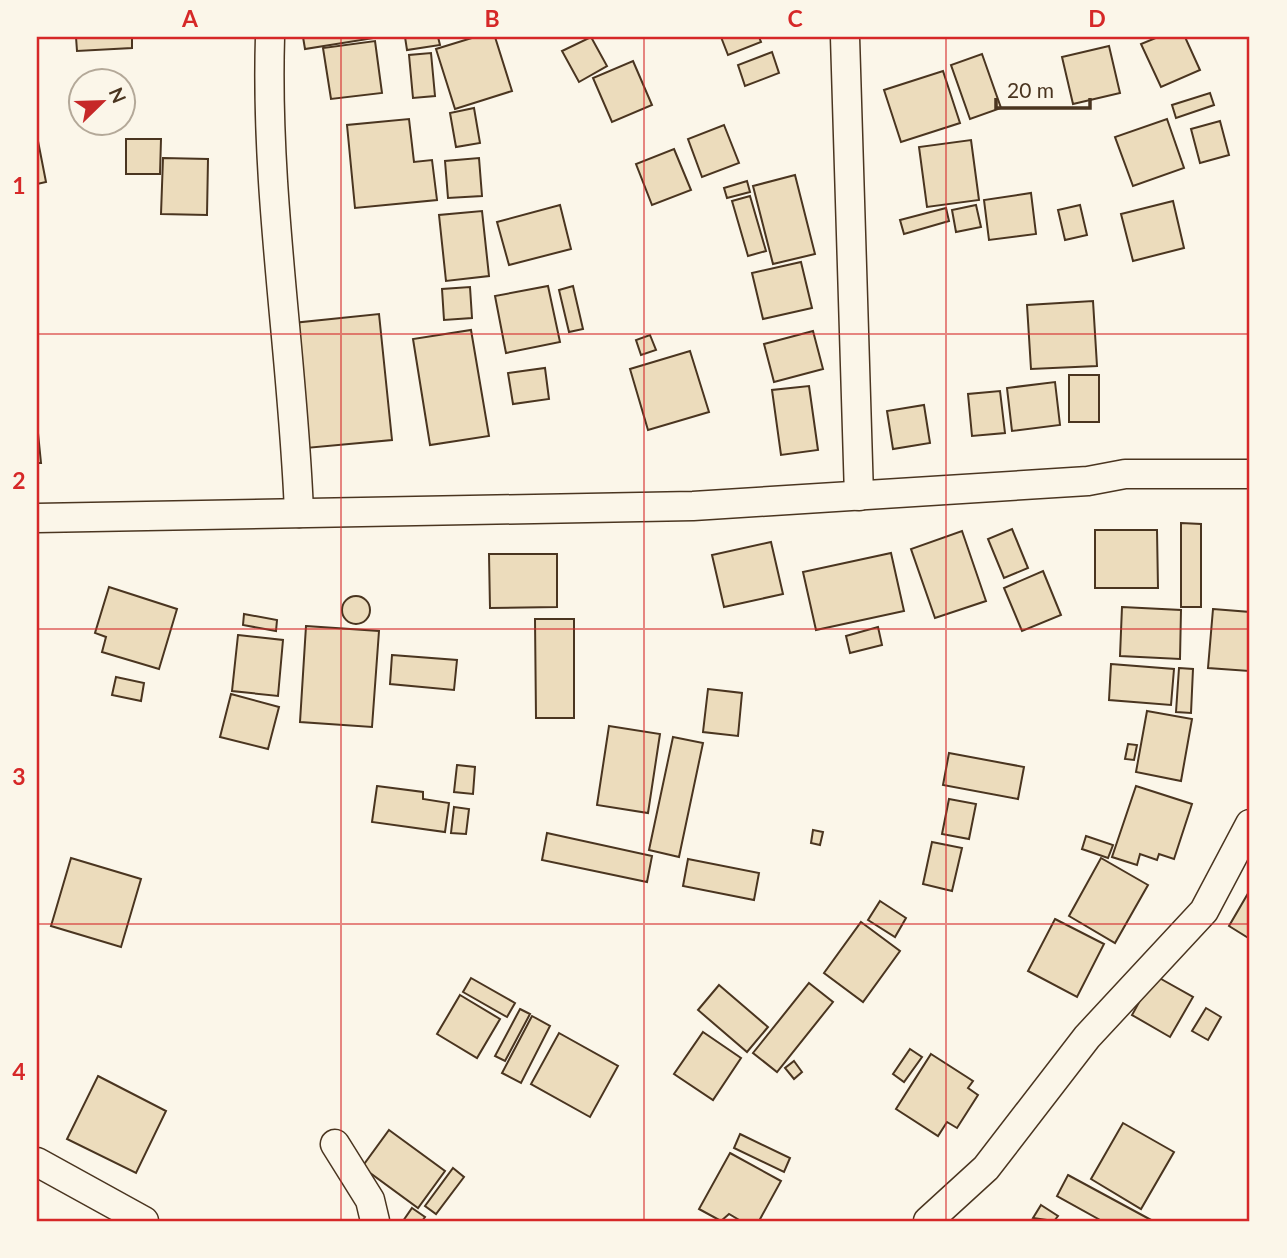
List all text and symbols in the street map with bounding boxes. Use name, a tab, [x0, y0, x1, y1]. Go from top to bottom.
text: A	[181, 4, 199, 32]
text: B	[484, 4, 500, 32]
text: C	[787, 4, 803, 32]
text: D	[1088, 4, 1106, 32]
north arrow	[66, 66, 136, 136]
scale bar	[996, 66, 1091, 110]
text: 20 m	[1007, 77, 1054, 102]
text: N	[105, 84, 132, 106]
text: 1	[12, 171, 26, 199]
text: 2	[12, 466, 26, 494]
text: 3	[12, 762, 26, 790]
text: 4	[12, 1057, 26, 1085]

